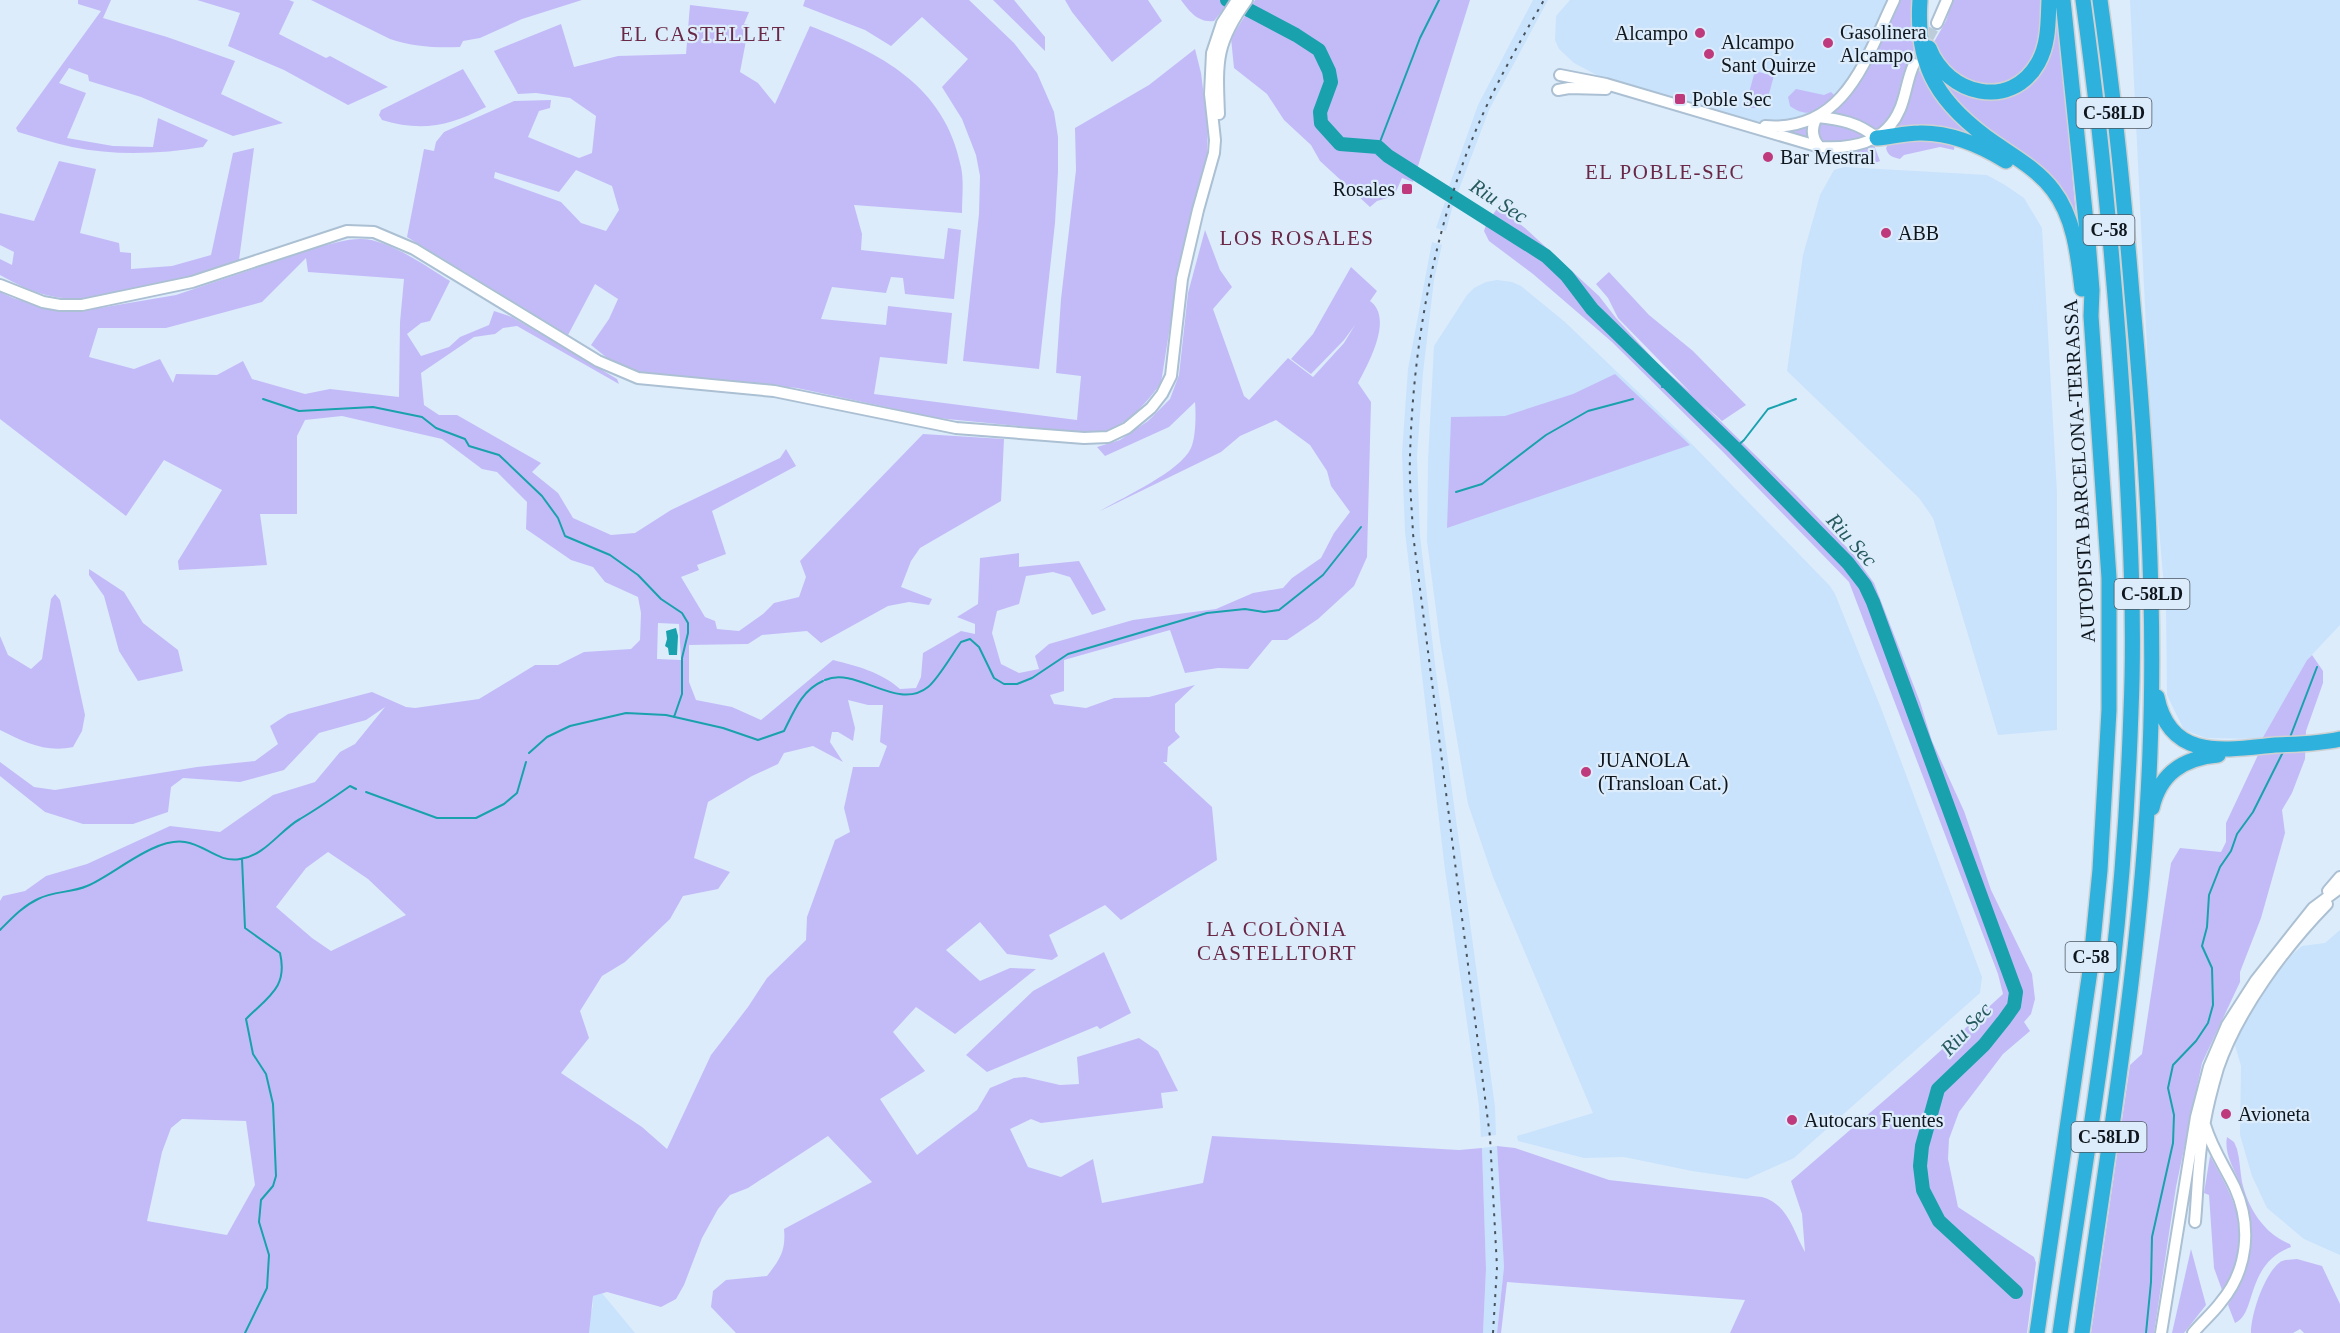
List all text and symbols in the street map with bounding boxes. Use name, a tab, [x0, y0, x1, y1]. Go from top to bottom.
place label: Gasolinera Alcampo	[1840, 21, 1927, 67]
district label: EL CASTELLET	[620, 22, 786, 46]
place label: Alcampo	[1615, 22, 1688, 45]
marker: Alcampo	[1693, 26, 1707, 40]
place label: Alcampo Sant Quirze	[1721, 31, 1816, 76]
marker: Gasolinera Alcampo	[1821, 36, 1835, 50]
marker: Alcampo Sant Quirze	[1702, 47, 1716, 61]
place label: Poble Sec	[1692, 88, 1772, 110]
marker: Poble Sec	[1673, 92, 1687, 106]
road number: C-58LD	[2076, 98, 2152, 128]
place label: Bar Mestral	[1780, 146, 1875, 168]
marker: Bar Mestral	[1761, 150, 1775, 164]
district label: EL POBLE-SEC	[1585, 160, 1745, 184]
water label: Riu Sec	[1465, 173, 1533, 229]
place label: Rosales	[1333, 178, 1395, 200]
marker: Rosales	[1400, 182, 1414, 196]
road number: C-58	[2084, 215, 2134, 245]
place label: ABB	[1898, 222, 1939, 244]
district label: LOS ROSALES	[1220, 226, 1374, 250]
marker: ABB	[1879, 226, 1893, 240]
street label: AUTOPISTA BARCELONA-TERRASSA	[2059, 298, 2099, 643]
water label: Riu Sec	[1821, 508, 1883, 572]
road number: C-58LD	[2114, 579, 2190, 609]
place label: JUANOLA (Transloan Cat.)	[1598, 749, 1728, 795]
marker: JUANOLA (Transloan Cat.)	[1579, 765, 1593, 779]
district label: LA COLÒNIA CASTELLTORT	[1197, 917, 1357, 965]
road number: C-58	[2066, 942, 2116, 972]
water label: Riu Sec	[1935, 997, 1997, 1061]
place label: Avioneta	[2238, 1103, 2310, 1125]
marker: Avioneta	[2219, 1107, 2233, 1121]
place label: Autocars Fuentes	[1804, 1109, 1944, 1131]
marker: Autocars Fuentes	[1785, 1113, 1799, 1127]
road number: C-58LD	[2072, 1122, 2146, 1152]

